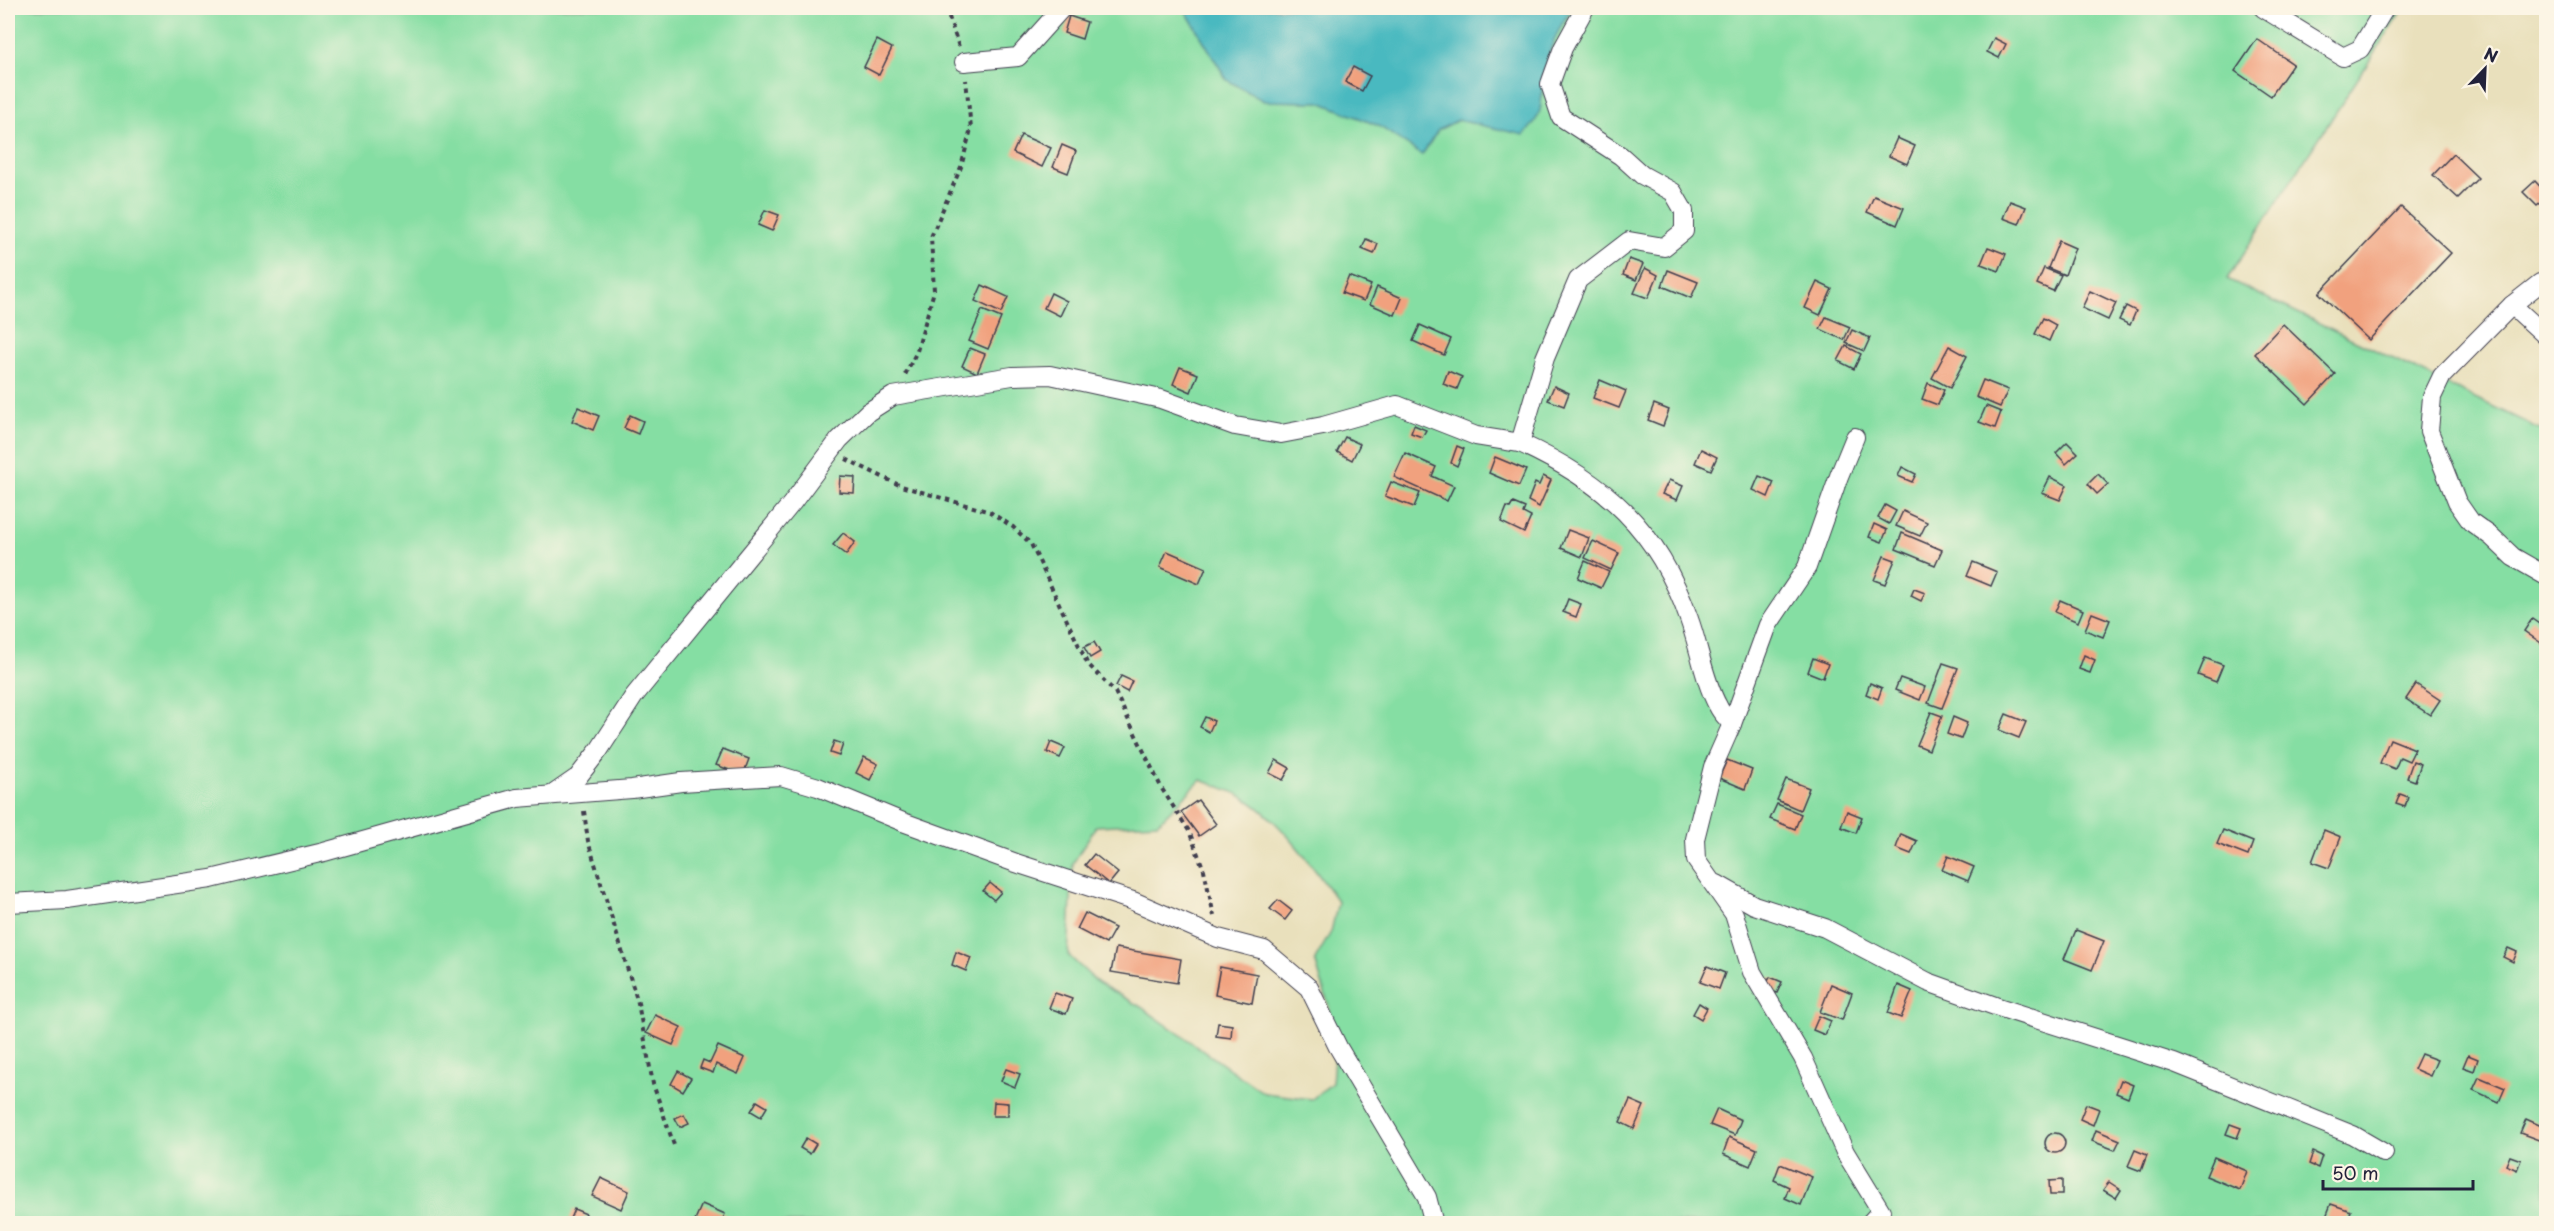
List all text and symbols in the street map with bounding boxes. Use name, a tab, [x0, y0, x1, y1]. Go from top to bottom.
north arrow	[2455, 39, 2515, 99]
text: N	[2481, 41, 2502, 68]
scale bar	[2323, 1153, 2473, 1191]
text: 50 m	[2332, 1159, 2379, 1186]

